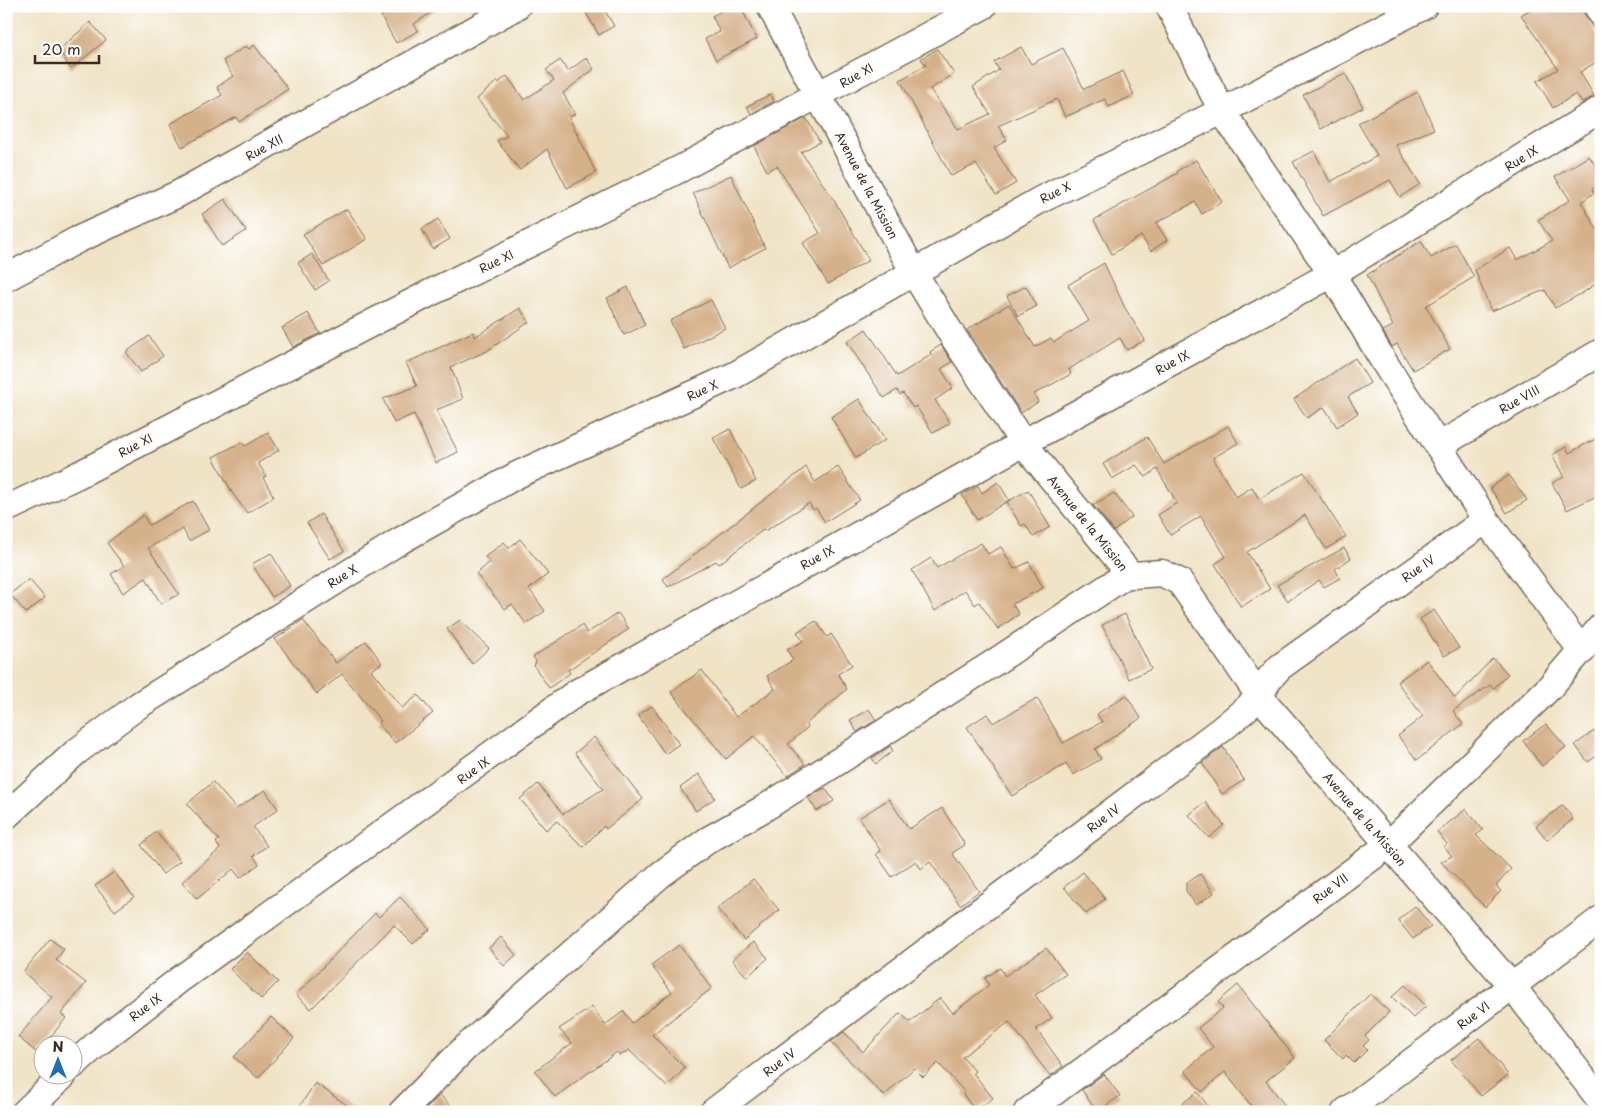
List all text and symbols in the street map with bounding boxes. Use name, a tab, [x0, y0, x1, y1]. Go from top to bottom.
scale bar	[35, 32, 99, 64]
text: 20 m	[42, 37, 81, 60]
street label: Rue XI	[836, 58, 876, 92]
street label: Avenue de la Mission	[831, 128, 903, 242]
street label: Rue XII	[242, 129, 286, 165]
street label: Rue IX	[1501, 141, 1541, 175]
street label: Rue X	[1036, 177, 1074, 207]
street label: Rue XI	[476, 245, 516, 277]
street label: Rue IX	[1152, 345, 1192, 379]
street label: Rue X	[684, 375, 720, 405]
street label: Rue VIII	[1495, 380, 1543, 418]
street label: Rue XI	[115, 429, 155, 461]
street label: Avenue de la Mission	[1044, 471, 1132, 575]
street label: Rue IX	[797, 540, 837, 574]
street label: Rue IV	[1398, 550, 1438, 586]
street label: Rue X	[324, 560, 360, 592]
street label: Rue IX	[453, 752, 493, 788]
street label: Avenue de la Mission	[1319, 768, 1411, 870]
street label: Rue IV	[1083, 800, 1123, 836]
street label: Rue VII	[1308, 869, 1352, 907]
street label: Rue IX	[125, 989, 165, 1025]
street label: Rue VI	[1453, 997, 1493, 1033]
north arrow	[32, 1036, 82, 1086]
text: N	[52, 1036, 64, 1057]
street label: Rue IV	[759, 1044, 799, 1080]

